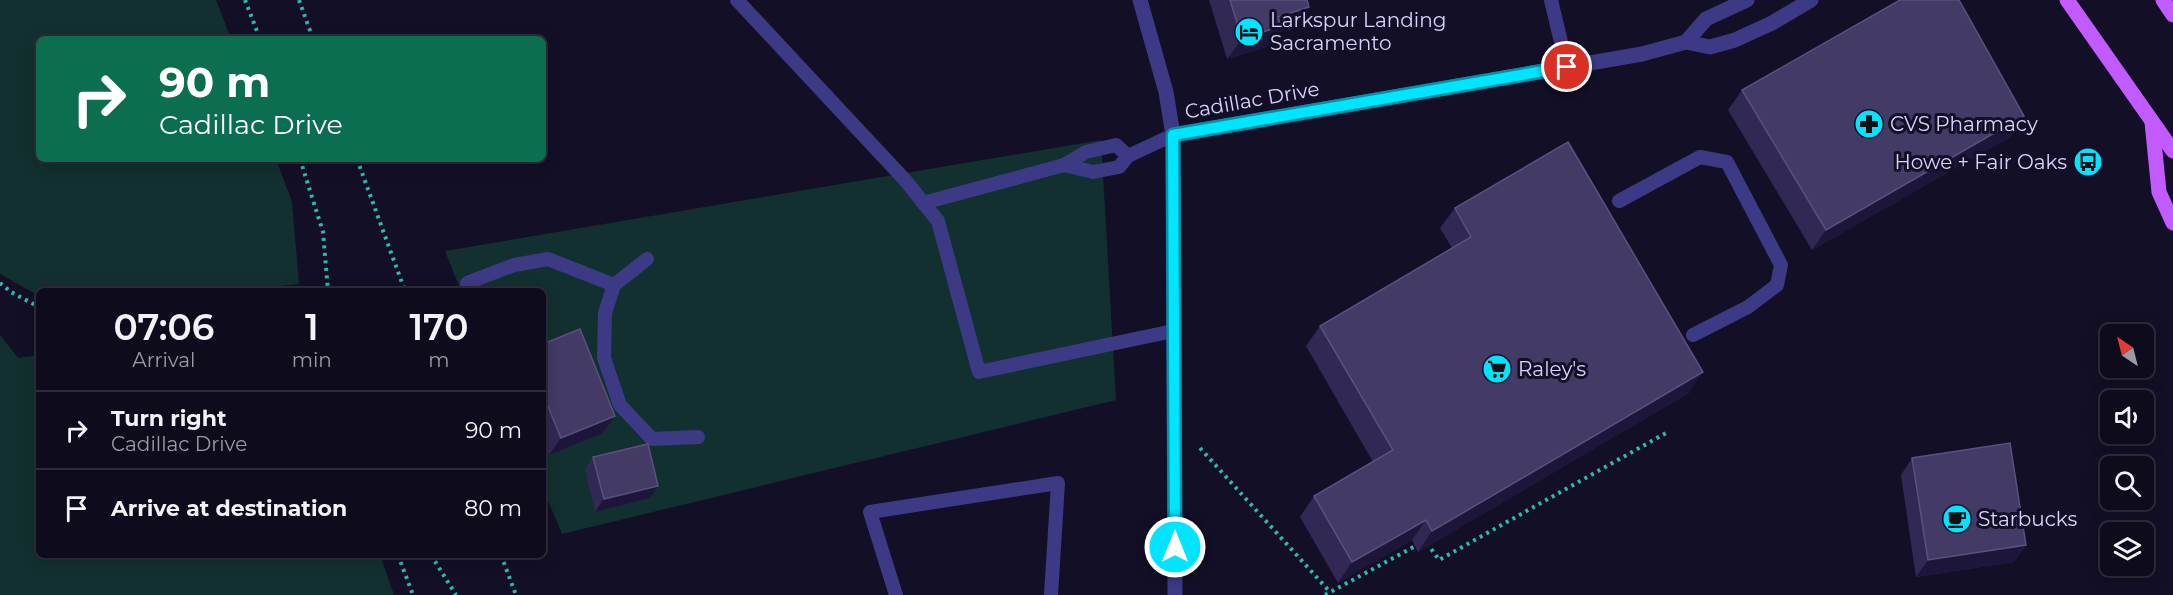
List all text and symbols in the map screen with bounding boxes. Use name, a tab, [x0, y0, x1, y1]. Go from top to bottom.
place label: Larkspur Landing Sacramento	[1270, 8, 1446, 55]
hotel icon: Larkspur Landing Sacramento	[1233, 16, 1265, 48]
pin	[1541, 41, 1592, 92]
icon: arrive	[1550, 50, 1583, 83]
text: 90 m	[159, 56, 270, 108]
icon: right	[60, 60, 138, 138]
street label: Cadillac Drive	[1183, 76, 1321, 124]
text: Cadillac Drive	[159, 108, 343, 141]
pharmacy icon: CVS Pharmacy	[1853, 108, 1885, 140]
place label: CVS Pharmacy	[1890, 112, 2038, 136]
bus stop icon: Howe + Fair Oaks	[2072, 146, 2104, 178]
place label: Howe + Fair Oaks	[1895, 150, 2067, 174]
text: 07:06	[113, 305, 214, 349]
text: 1	[305, 305, 319, 349]
text: 170	[409, 305, 469, 349]
north arrow	[2100, 324, 2154, 378]
map controls	[2100, 324, 2154, 576]
text: Arrival	[132, 348, 195, 372]
text: min	[292, 348, 332, 372]
text: m	[428, 348, 450, 372]
supermarket icon: Raley's	[1481, 353, 1513, 385]
place label: Raley's	[1518, 357, 1586, 381]
button: sound	[2100, 390, 2154, 444]
text: Turn right	[111, 405, 226, 432]
icon: right	[60, 414, 93, 447]
text: 90 m	[465, 417, 522, 444]
text: Cadillac Drive	[111, 432, 247, 456]
button: search	[2100, 456, 2154, 510]
icon: arrive	[60, 492, 93, 525]
text: Arrive at destination	[111, 495, 347, 522]
text: 80 m	[464, 495, 522, 522]
cafe icon: Starbucks	[1941, 503, 1973, 535]
place label: Starbucks	[1978, 507, 2077, 531]
position arrow	[1143, 515, 1207, 579]
button: layers	[2100, 522, 2154, 576]

